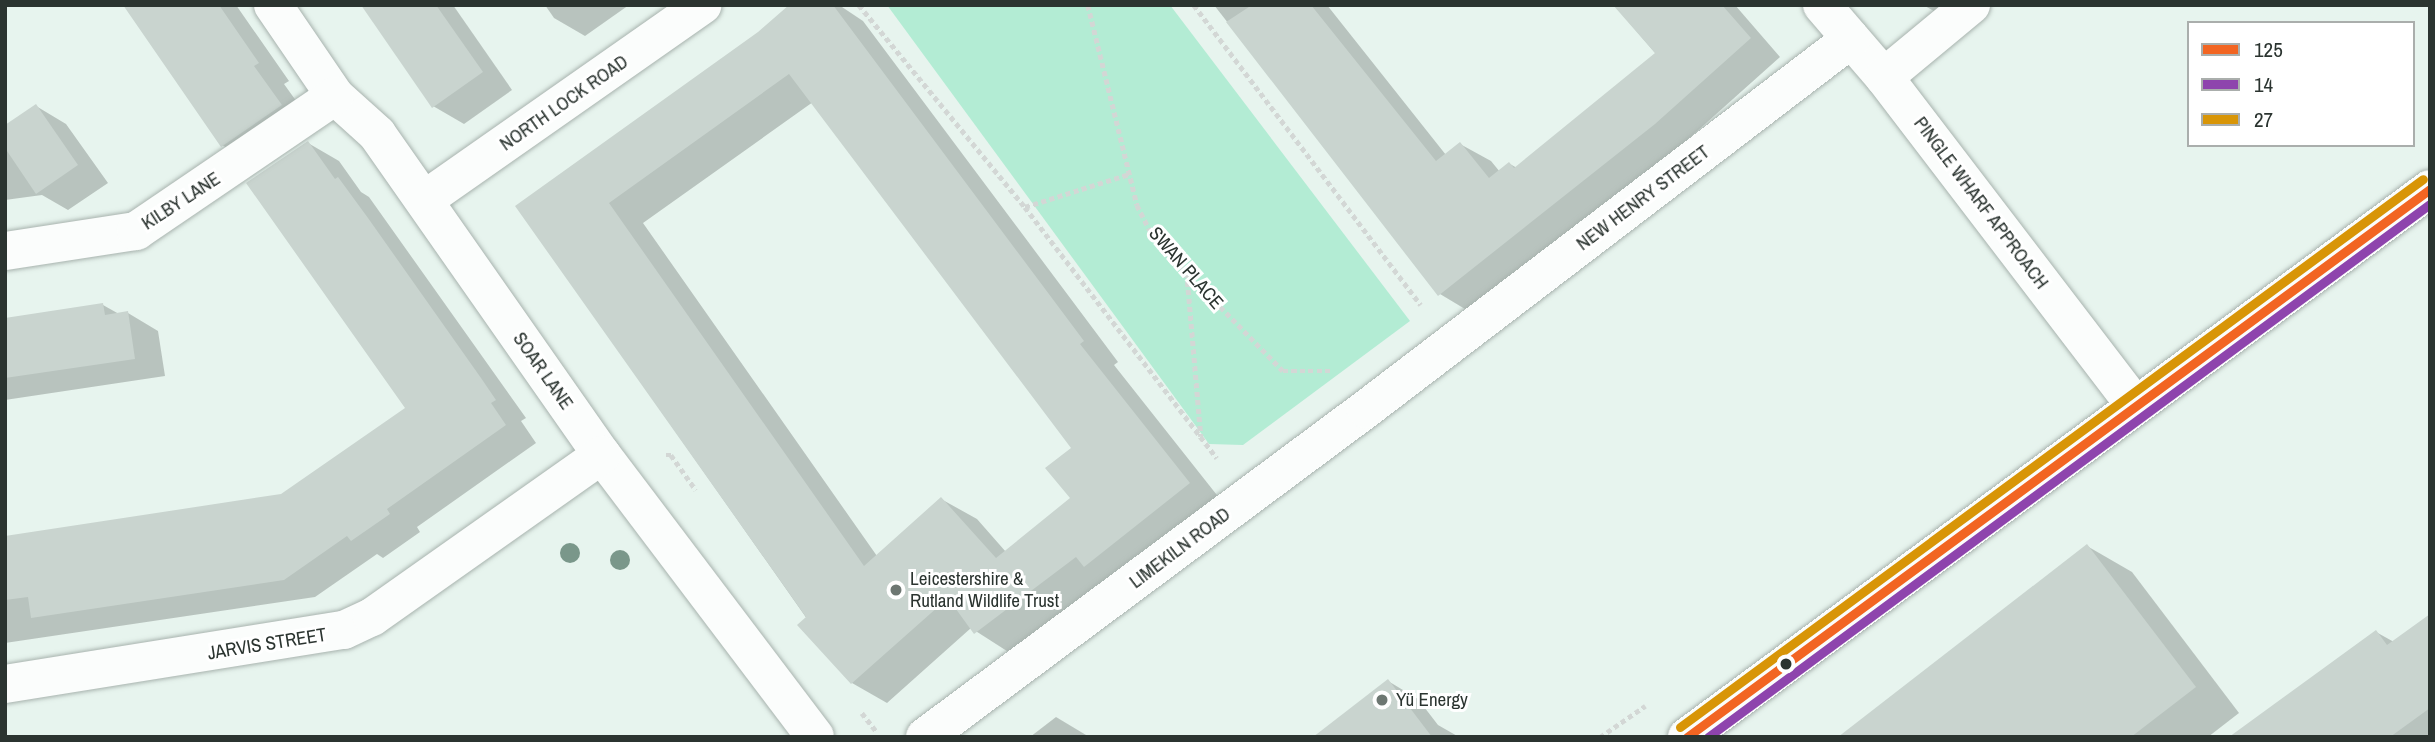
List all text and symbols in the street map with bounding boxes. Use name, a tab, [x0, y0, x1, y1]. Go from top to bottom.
legend	[2186, 21, 2414, 147]
text: 125	[2254, 35, 2283, 64]
street label: NORTH LOCK ROAD	[496, 50, 632, 156]
text: 14	[2254, 70, 2273, 99]
text: 27	[2254, 105, 2273, 134]
street label: PINGLE WHARF APPROACH	[1909, 112, 2053, 294]
street label: NEW HENRY STREET	[1572, 141, 1714, 255]
street label: KILBY LANE	[137, 167, 225, 235]
street label: SWAN PLACE	[1144, 222, 1228, 314]
street label: SOAR LANE	[508, 328, 578, 414]
street label: LIMEKILN ROAD	[1125, 503, 1235, 593]
place label: Leicestershire & Rutland Wildlife Trust	[910, 568, 1059, 612]
marker: Leicestershire & Rutland Wildlife Trust	[888, 582, 904, 598]
street label: JARVIS STREET	[206, 623, 328, 665]
unlabelled marker	[1779, 657, 1793, 671]
place label: Yü Energy	[1396, 689, 1468, 711]
marker: Yü Energy	[1374, 692, 1390, 708]

